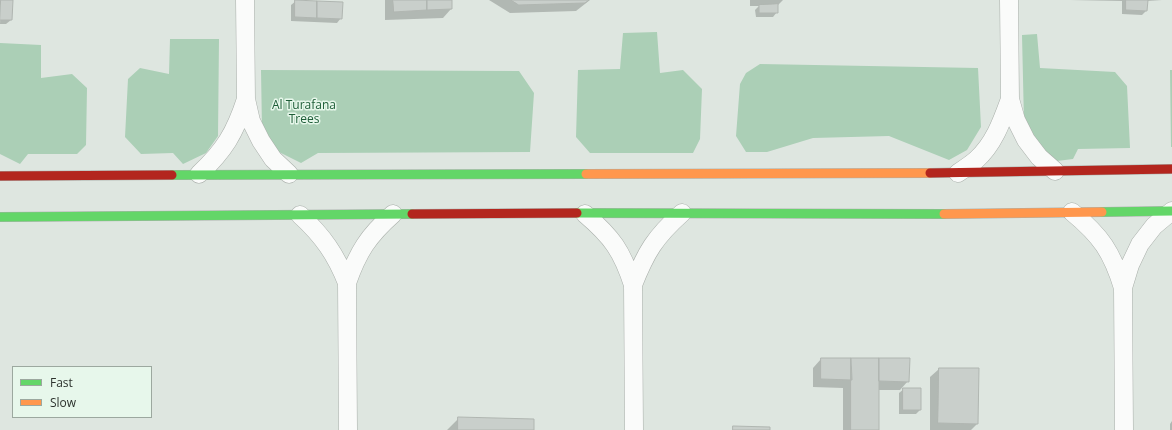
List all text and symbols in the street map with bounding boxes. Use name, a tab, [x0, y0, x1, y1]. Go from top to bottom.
park label: Al Turafana Trees	[272, 99, 336, 127]
legend	[12, 366, 152, 418]
text: Fast	[50, 374, 73, 391]
text: Slow	[50, 394, 76, 411]

